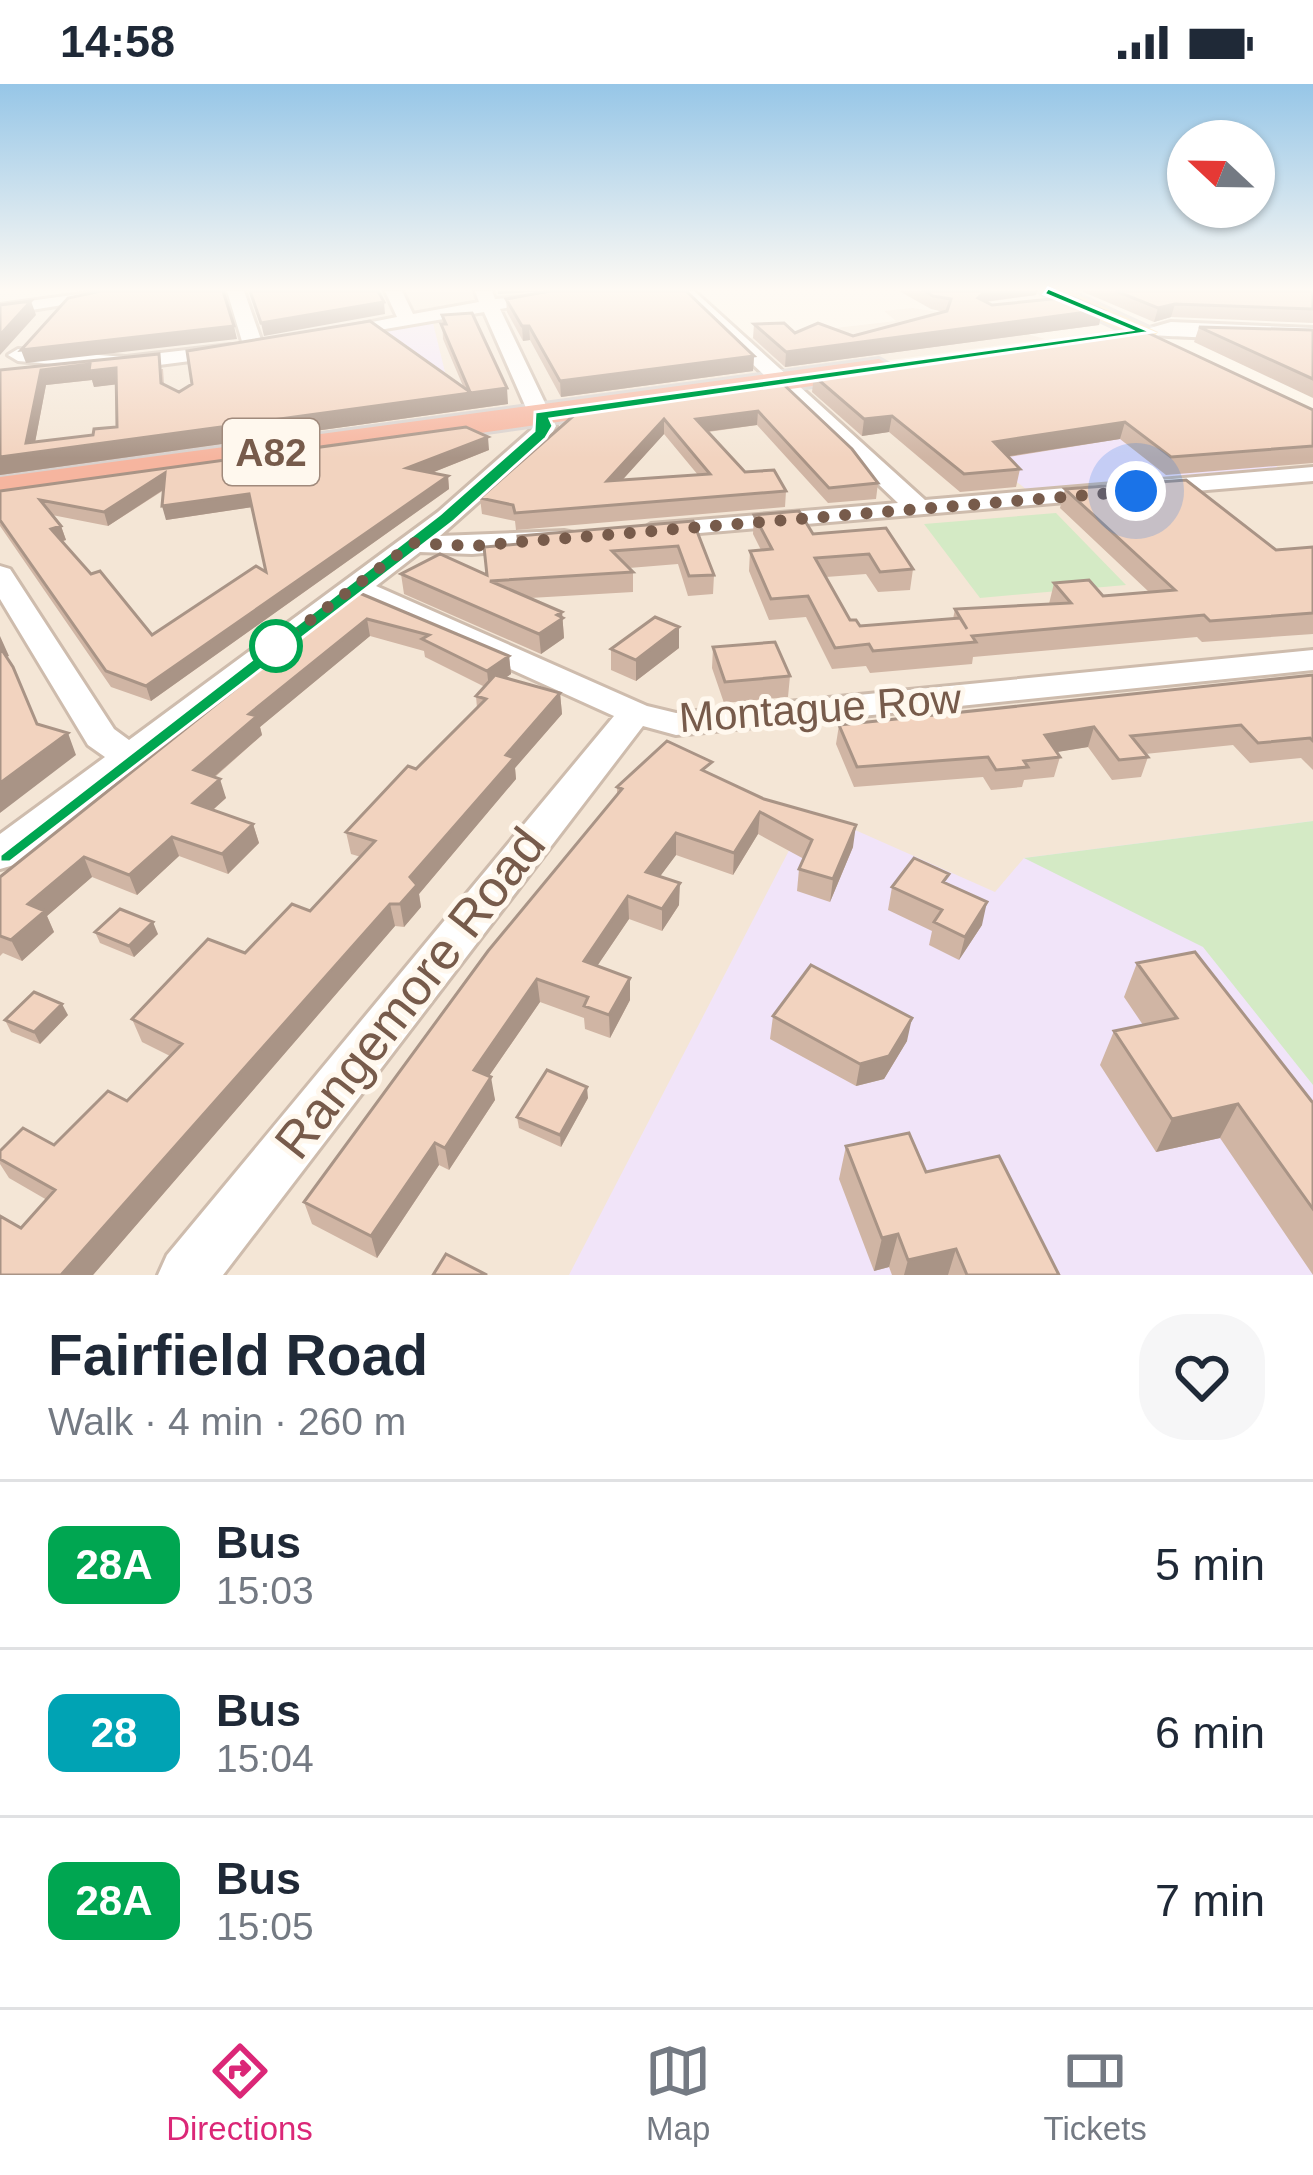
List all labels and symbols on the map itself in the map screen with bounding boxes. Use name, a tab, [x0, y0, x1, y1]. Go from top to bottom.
north arrow	[1167, 120, 1275, 228]
road number: A82	[223, 419, 319, 485]
your location	[1106, 461, 1166, 521]
unlabelled marker	[251, 621, 301, 671]
street label: Montague Row	[677, 675, 963, 741]
street label: Rangemore Road	[264, 817, 556, 1169]

